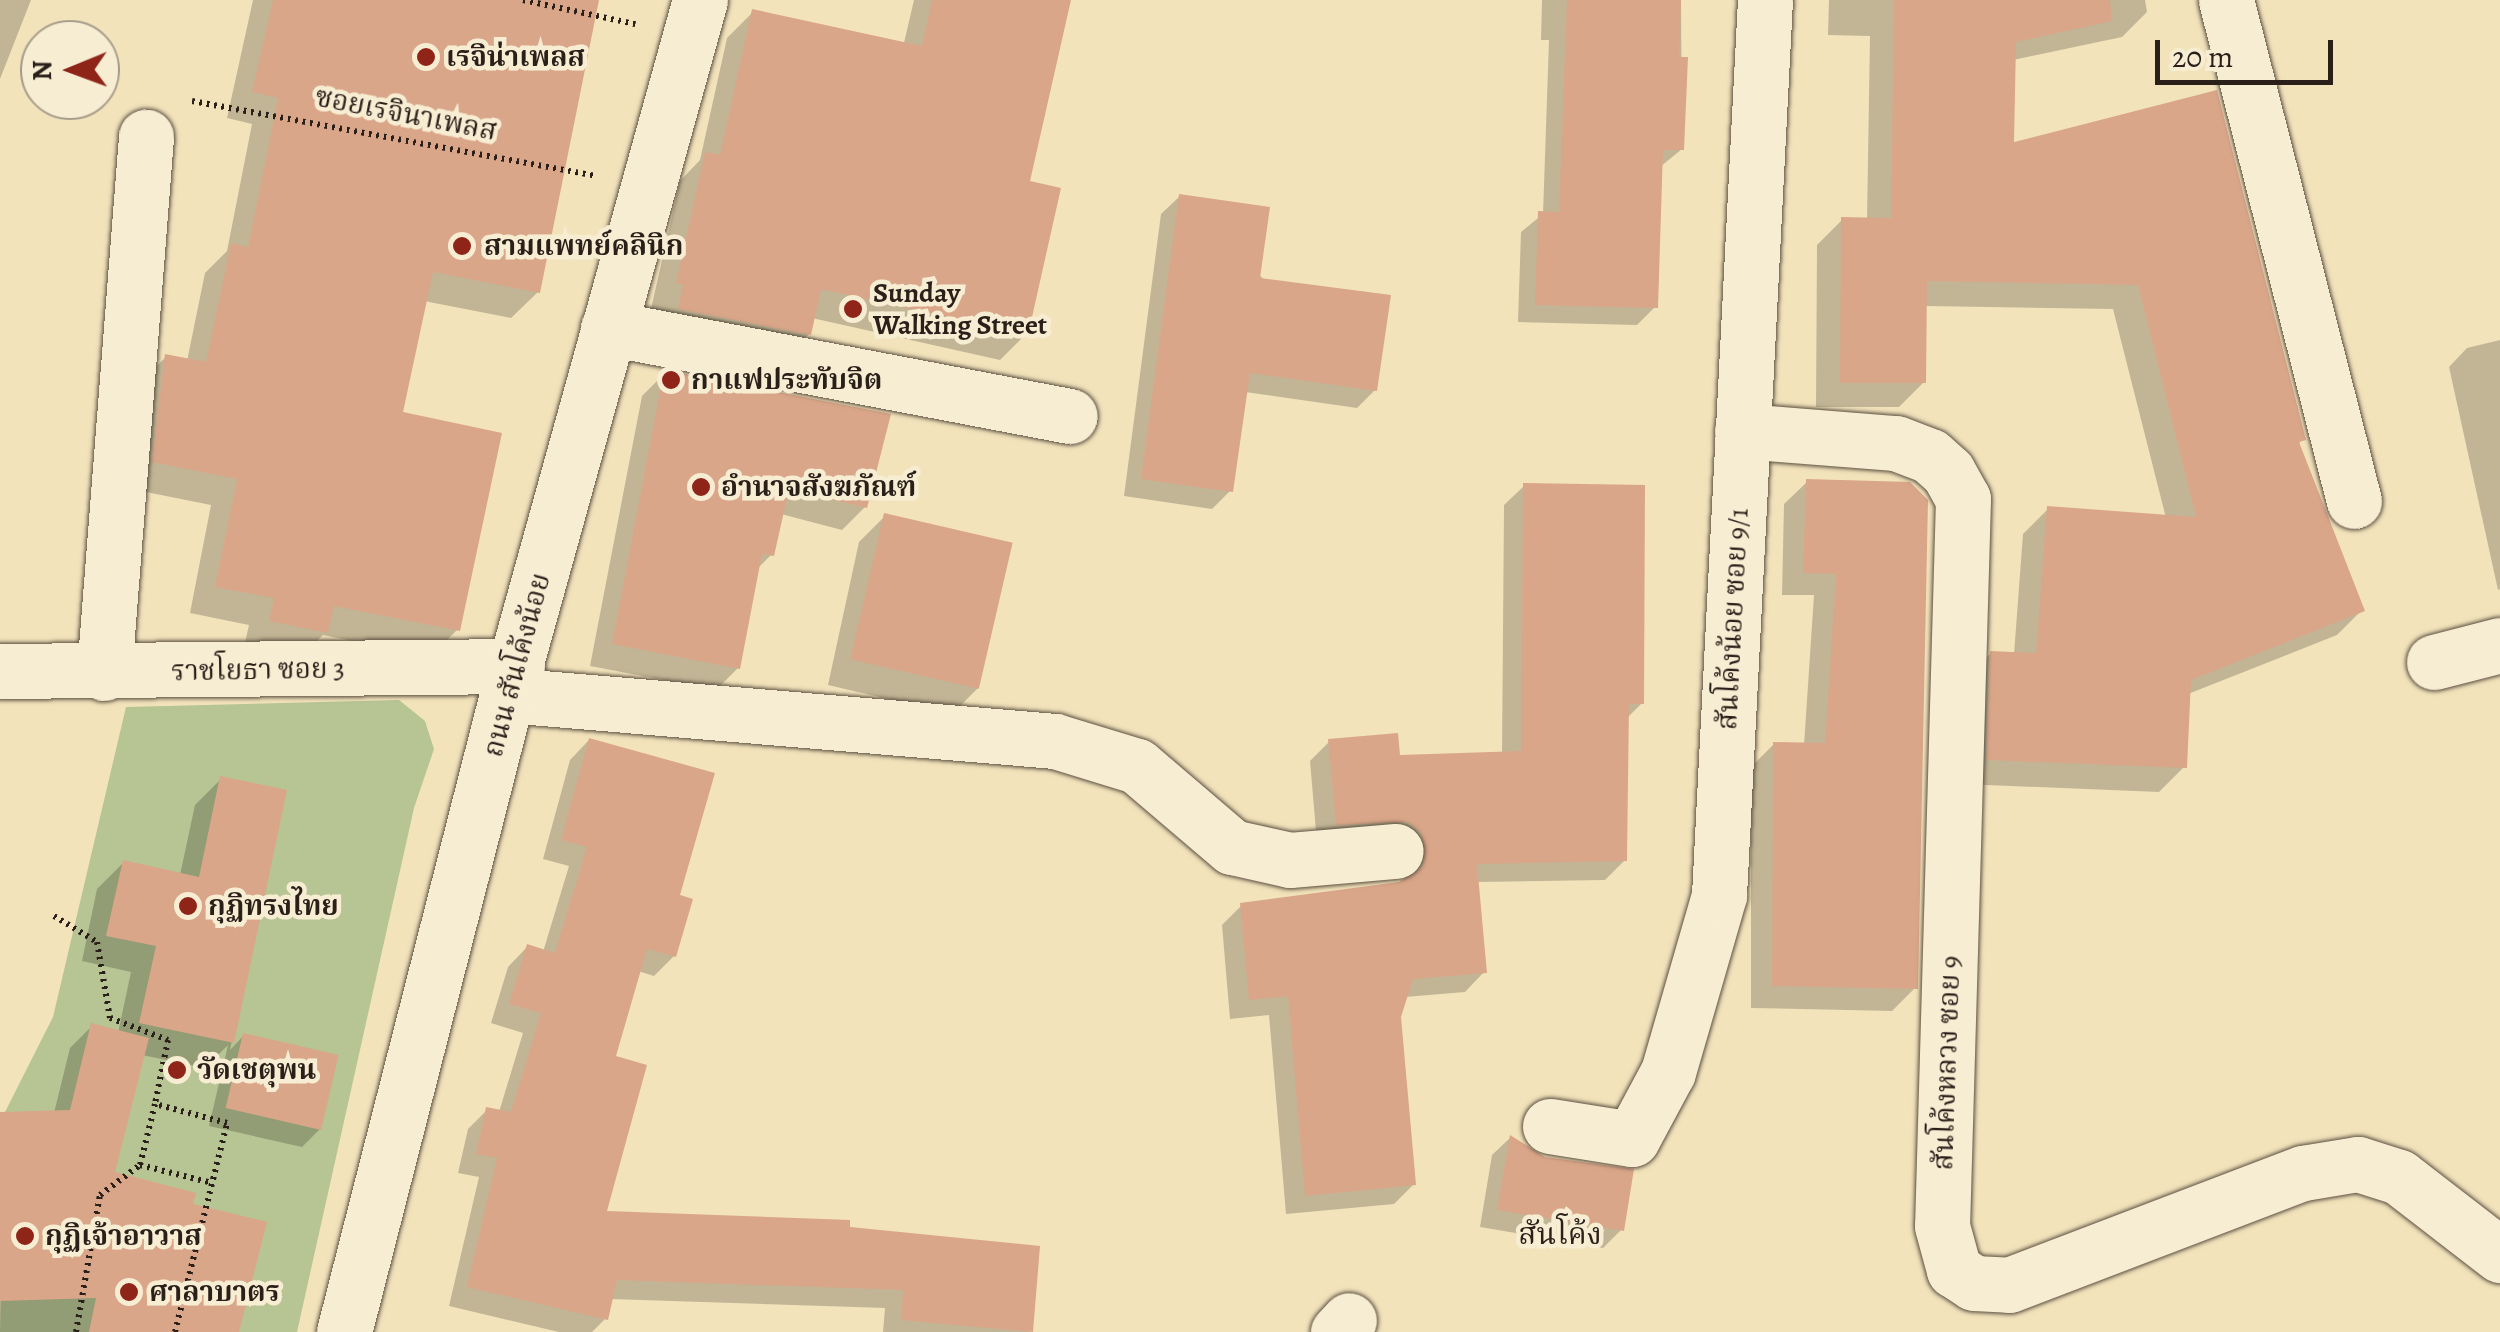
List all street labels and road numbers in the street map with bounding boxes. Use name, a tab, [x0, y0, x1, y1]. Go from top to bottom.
street label: ซอยเรจินาเพลส	[312, 80, 500, 148]
street label: สันโค้งน้อย ซอย 9/1	[1710, 507, 1756, 731]
street label: ถนน สันโค้งน้อย	[476, 569, 558, 761]
street label: ราชโยธา ซอย 3	[171, 652, 345, 688]
street label: สันโค้งหลวง ซอย 9	[1926, 955, 1968, 1171]

